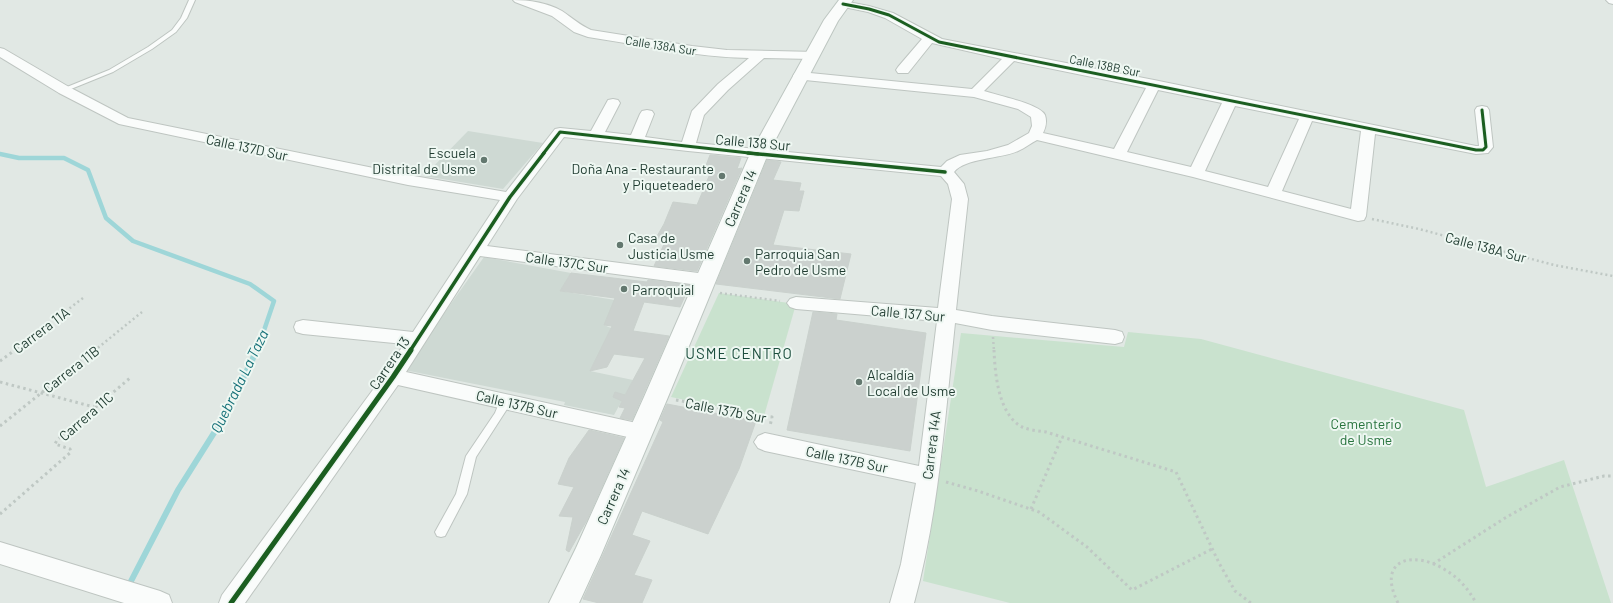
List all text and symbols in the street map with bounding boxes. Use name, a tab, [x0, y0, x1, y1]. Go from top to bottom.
street label: Calle 138A Sur	[624, 32, 698, 58]
street label: Calle 138B Sur	[1068, 51, 1142, 79]
street label: Calle 137D Sur	[205, 130, 289, 164]
street label: Calle 138 Sur	[715, 130, 791, 154]
place label: Escuela Distrital de Usme	[372, 144, 476, 177]
marker: Escuela Distrital de Usme	[479, 155, 489, 165]
place label: Doña Ana - Restaurante y Piqueteadero	[571, 160, 714, 193]
street label: Carrera 14	[720, 167, 760, 229]
marker: Doña Ana - Restaurante y Piqueteadero	[717, 171, 727, 181]
street label: Calle 138A Sur	[1443, 228, 1529, 266]
place label: Casa de Justicia Usme	[628, 229, 715, 262]
marker: Casa de Justicia Usme	[615, 240, 625, 250]
place label: Parroquia San Pedro de Usme	[755, 245, 846, 278]
street label: Calle 137C Sur	[525, 248, 609, 276]
marker: Parroquia San Pedro de Usme	[742, 256, 752, 266]
place label: Parroquial	[632, 281, 694, 298]
marker: Parroquial	[619, 284, 629, 294]
street label: Calle 137 Sur	[870, 301, 946, 325]
street label: Carrera 11A	[9, 303, 73, 357]
water label: Quebrada La Taza	[206, 326, 272, 436]
street label: Carrera 13	[365, 333, 413, 393]
street label: Carrera 11B	[39, 342, 103, 396]
district label: USME CENTRO	[685, 344, 793, 362]
place label: Alcaldía Local de Usme	[867, 366, 956, 399]
marker: Alcaldía Local de Usme	[854, 377, 864, 387]
street label: Calle 137B Sur	[474, 386, 560, 422]
street label: Carrera 11C	[55, 388, 117, 444]
street label: Calle 137b Sur	[684, 394, 768, 426]
street label: Carrera 14A	[918, 409, 944, 480]
park label: Cementerio de Usme	[1330, 415, 1402, 448]
street label: Calle 137B Sur	[804, 442, 890, 476]
street label: Carrera 14	[593, 465, 633, 527]

